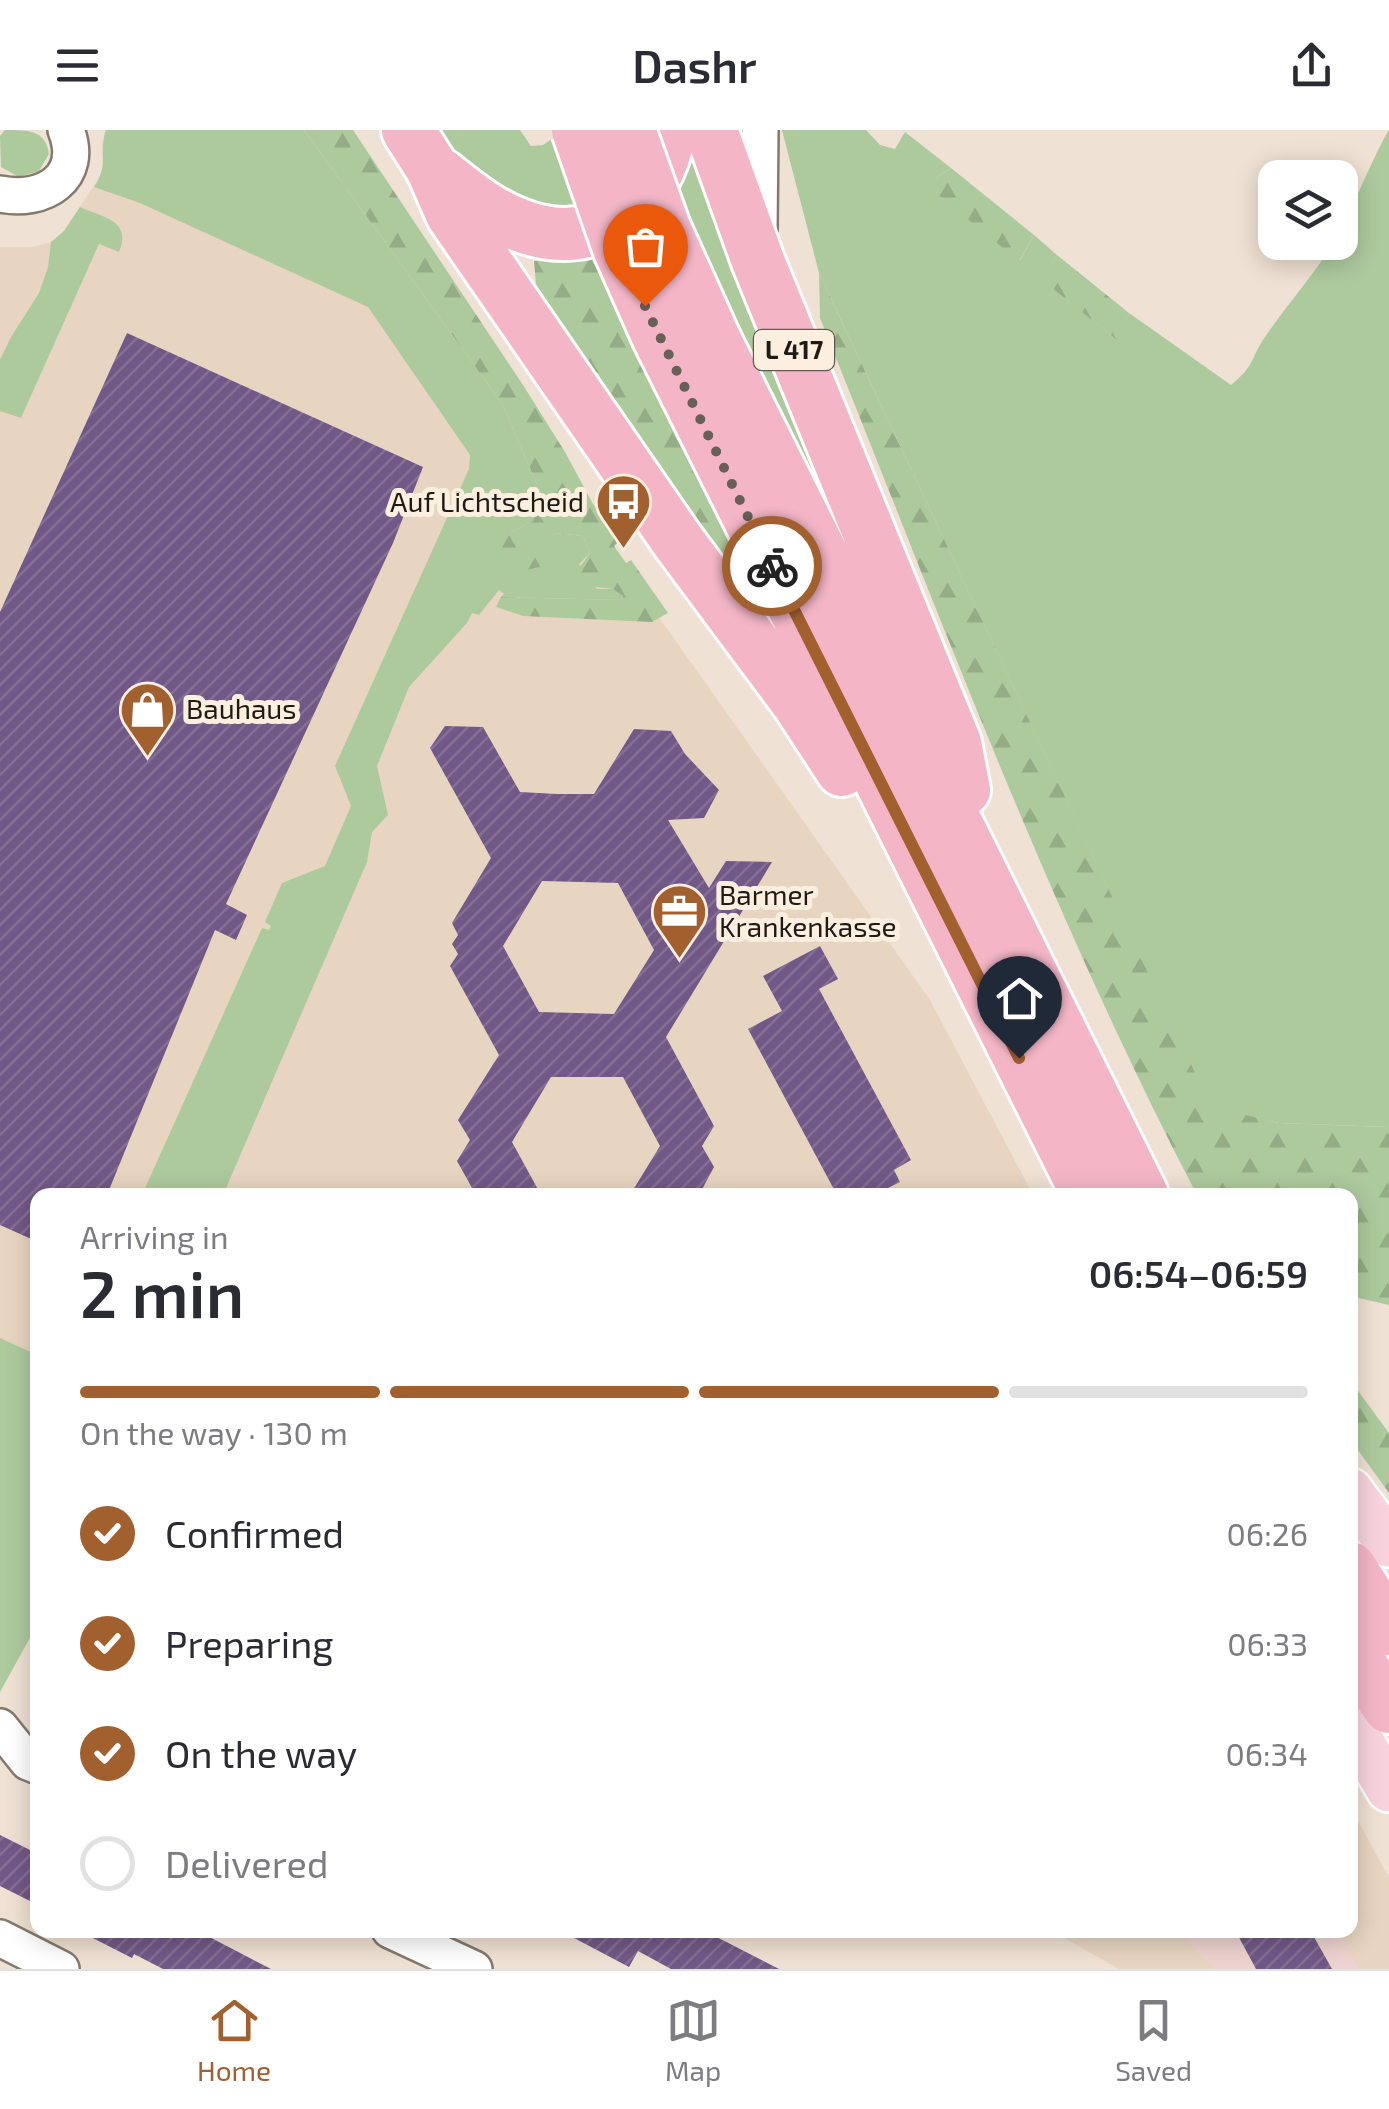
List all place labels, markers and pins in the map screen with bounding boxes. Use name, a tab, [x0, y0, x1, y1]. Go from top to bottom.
pin	[603, 204, 688, 307]
bus stop icon: Auf Lichtscheid	[593, 472, 653, 551]
place label: Auf Lichtscheid	[390, 484, 584, 518]
shop icon: Bauhaus	[117, 679, 177, 758]
place label: Bauhaus	[186, 691, 297, 725]
place label: Barmer Krankenkasse	[719, 877, 897, 943]
office icon: Barmer Krankenkasse	[650, 881, 710, 960]
pin	[977, 956, 1062, 1059]

